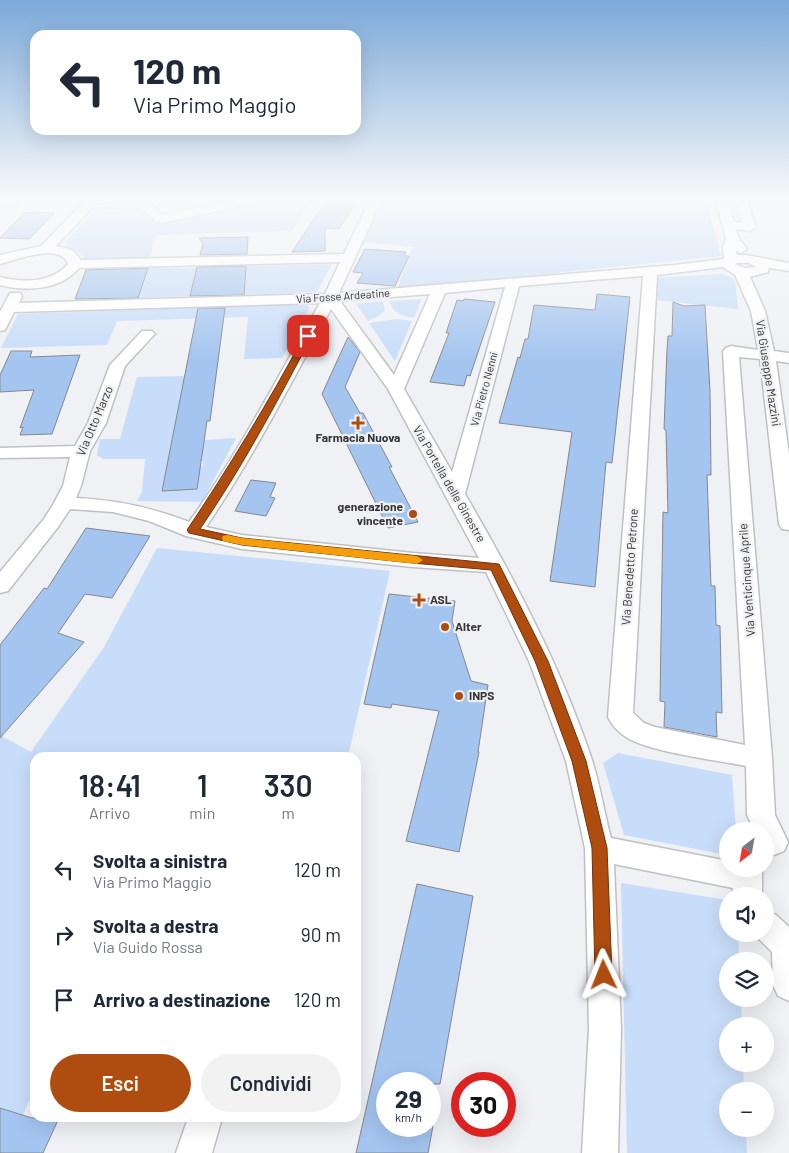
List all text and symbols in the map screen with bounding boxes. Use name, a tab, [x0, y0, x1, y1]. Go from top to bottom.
text: 120 m	[133, 49, 221, 91]
icon: left	[50, 50, 115, 115]
text: Via Primo Maggio	[133, 91, 296, 117]
street label: Via Fosse Ardeatine	[296, 286, 390, 305]
pin	[287, 315, 329, 357]
street label: Via Giuseppe Mazzini	[754, 319, 784, 427]
icon: arrive	[294, 322, 322, 350]
street label: Via Pietro Nenni	[467, 350, 500, 427]
street label: Via Otto Marzo	[73, 384, 115, 458]
marker: Farmacia Nuova	[352, 417, 364, 429]
street label: Via Portella delle Ginestre	[411, 423, 489, 544]
place label: Farmacia Nuova	[316, 430, 400, 444]
place label: generazione vincente	[337, 499, 403, 527]
marker: generazione vincente	[407, 508, 419, 520]
street label: Via Benedetto Petrone	[618, 508, 640, 626]
street label: Via Venticinque Aprile	[735, 523, 757, 637]
place label: ASL	[430, 592, 452, 606]
marker: ASL	[412, 593, 426, 607]
place label: Alter	[455, 619, 482, 633]
marker: Alter	[439, 621, 451, 633]
place label: INPS	[469, 688, 494, 702]
marker: INPS	[453, 690, 465, 702]
text: 18:41	[78, 767, 141, 803]
text: 1	[197, 767, 208, 803]
text: 330	[264, 767, 313, 803]
text: Arrivo	[89, 803, 130, 822]
text: min	[189, 803, 215, 822]
text: m	[282, 803, 295, 822]
north arrow	[719, 822, 774, 878]
map controls	[719, 822, 774, 1137]
text: Svolta a sinistra	[93, 849, 227, 872]
icon: left	[50, 856, 78, 884]
text: 120 m	[294, 858, 341, 881]
text: Via Primo Maggio	[93, 872, 212, 891]
button: sound	[719, 887, 774, 942]
text: Svolta a destra	[93, 914, 219, 937]
icon: right	[50, 921, 78, 949]
text: 90 m	[301, 923, 341, 946]
text: Via Guido Rossa	[93, 937, 203, 956]
position arrow	[577, 948, 629, 1000]
button: layers	[719, 952, 774, 1007]
icon: arrive	[50, 986, 78, 1014]
text: Arrivo a destinazione	[93, 988, 271, 1011]
text: 120 m	[294, 988, 341, 1011]
button: +	[719, 1017, 774, 1072]
button: Esci	[50, 1054, 191, 1112]
button: Condividi	[201, 1054, 341, 1112]
speed limit sign: 30	[451, 1072, 516, 1137]
button: −	[719, 1082, 774, 1137]
text: 29	[395, 1083, 422, 1113]
text: km/h	[395, 1110, 422, 1124]

